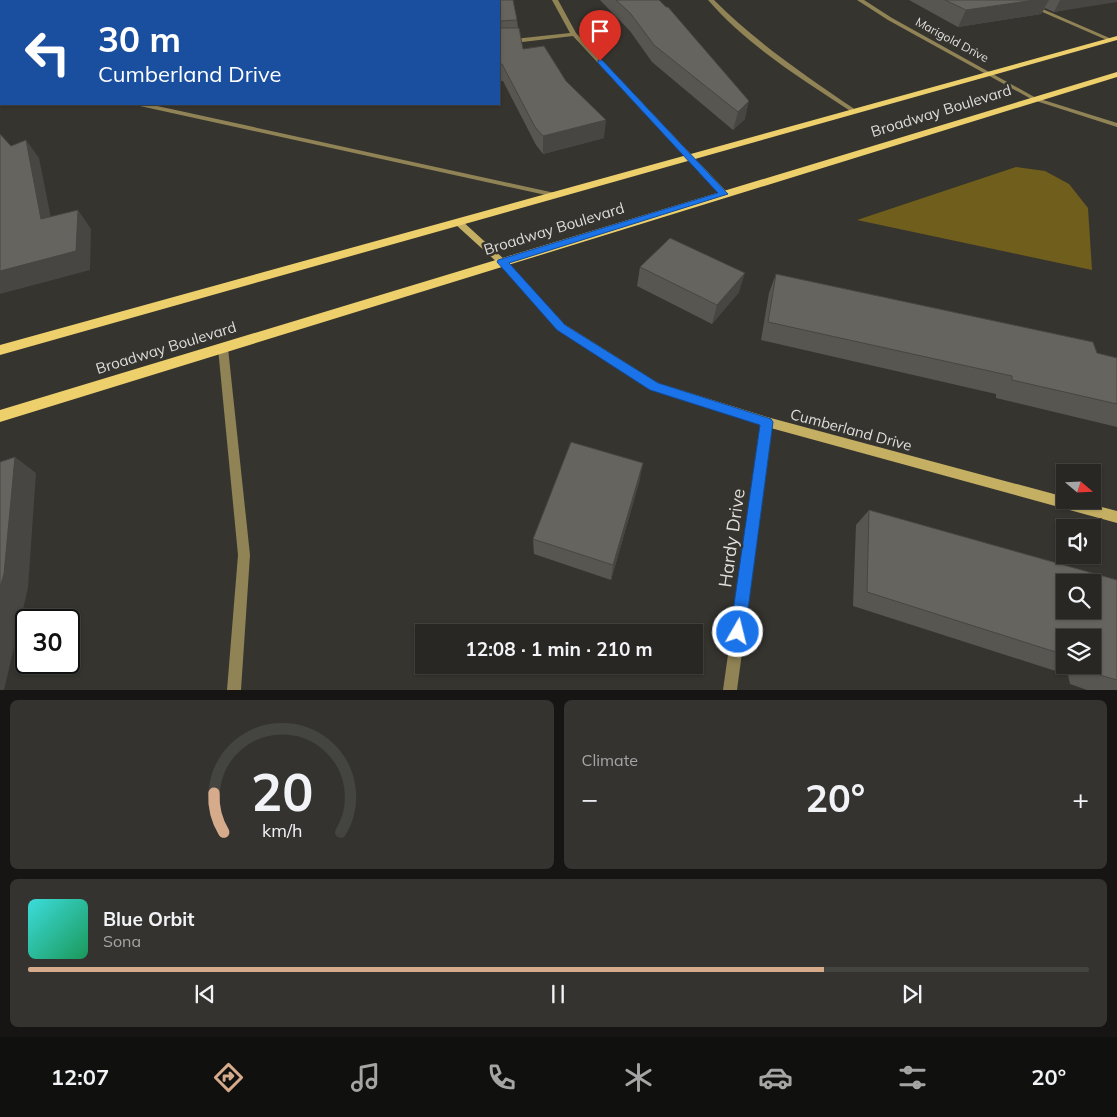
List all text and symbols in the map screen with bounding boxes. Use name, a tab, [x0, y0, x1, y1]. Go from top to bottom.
pin	[579, 10, 621, 61]
street label: Marigold Drive	[913, 14, 992, 65]
text: 30 m	[98, 17, 181, 61]
icon: arrive	[586, 17, 614, 45]
icon: left	[15, 20, 80, 85]
text: Cumberland Drive	[98, 60, 281, 88]
street label: Broadway Boulevard	[868, 80, 1013, 141]
street label: Broadway Boulevard	[481, 198, 626, 259]
street label: Broadway Boulevard	[93, 317, 238, 378]
street label: Cumberland Drive	[788, 404, 914, 455]
north arrow	[1056, 464, 1101, 509]
map controls	[1056, 464, 1101, 674]
street label: Hardy Drive	[713, 487, 750, 589]
button: sound	[1056, 519, 1101, 564]
button: search	[1056, 574, 1101, 619]
position arrow	[711, 605, 763, 657]
speed limit sign: 30	[15, 609, 80, 674]
button: layers	[1056, 629, 1101, 674]
text: 12:08 · 1 min · 210 m	[465, 637, 653, 661]
text: Climate	[582, 750, 638, 770]
text: 20	[251, 759, 313, 824]
text: 20°	[805, 774, 865, 822]
text: −	[582, 781, 598, 816]
text: +	[1072, 781, 1089, 816]
text: km/h	[262, 819, 302, 841]
text: Blue Orbit	[103, 907, 194, 931]
text: Sona	[103, 931, 141, 951]
icon: previous	[191, 980, 219, 1008]
icon: pause	[544, 980, 572, 1008]
icon: next	[898, 980, 926, 1008]
icon: directions	[211, 1060, 246, 1095]
icon: music	[348, 1060, 383, 1095]
icon: phone	[484, 1060, 519, 1095]
icon: climate	[621, 1060, 656, 1095]
icon: car	[758, 1060, 793, 1095]
icon: filters	[895, 1060, 930, 1095]
text: 12:07	[51, 1063, 109, 1091]
text: 20°	[1031, 1063, 1066, 1091]

